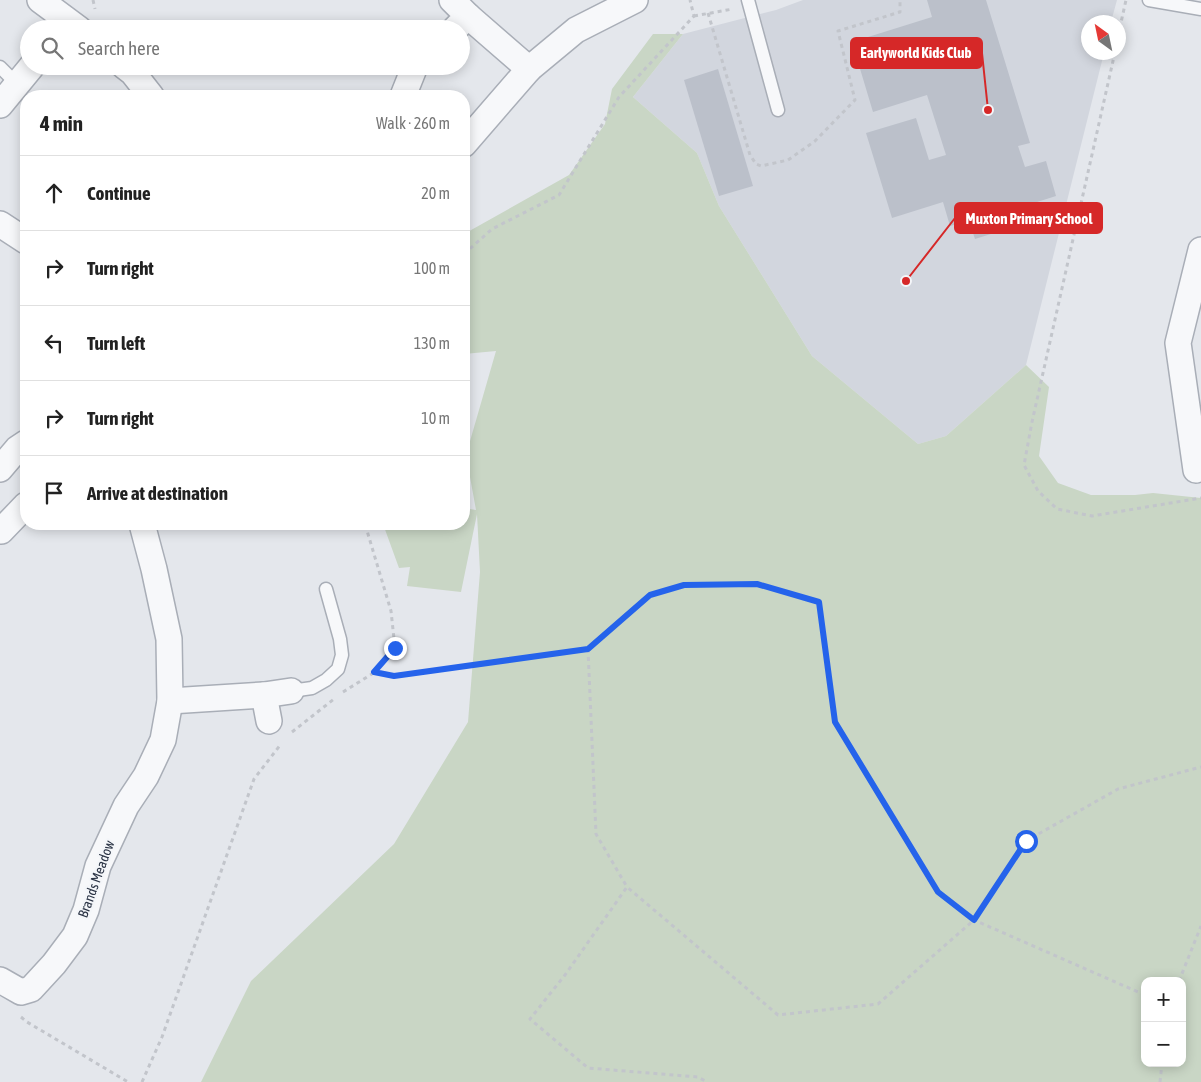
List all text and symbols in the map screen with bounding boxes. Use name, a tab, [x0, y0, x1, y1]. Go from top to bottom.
north arrow	[1081, 15, 1126, 60]
search box	[20, 20, 470, 75]
icon: search	[38, 34, 66, 62]
text: Search here	[78, 37, 160, 59]
callout: Earlyworld Kids Club	[851, 38, 982, 68]
text: Earlyworld Kids Club	[860, 44, 972, 61]
text: 4 min	[40, 111, 83, 135]
text: Walk · 260 m	[376, 114, 450, 132]
icon: ahead	[40, 179, 68, 207]
text: Continue	[87, 182, 151, 204]
text: 20 m	[421, 184, 450, 202]
callout: Muxton Primary School	[955, 203, 1102, 233]
text: Muxton Primary School	[966, 210, 1093, 227]
icon: right	[40, 254, 68, 282]
text: Turn right	[87, 257, 154, 279]
text: 100 m	[414, 259, 450, 277]
icon: left	[40, 329, 68, 357]
text: Turn left	[87, 332, 145, 354]
text: 130 m	[414, 334, 450, 352]
icon: right	[40, 404, 68, 432]
text: Turn right	[87, 407, 154, 429]
text: 10 m	[421, 409, 450, 427]
icon: arrive	[40, 479, 68, 507]
text: Arrive at destination	[87, 482, 228, 504]
route end	[384, 637, 407, 660]
route start	[1015, 830, 1038, 853]
street label: Brands Meadow	[75, 838, 118, 920]
map controls	[1141, 977, 1186, 1067]
button: +	[1141, 977, 1186, 1022]
button: −	[1141, 1022, 1186, 1067]

